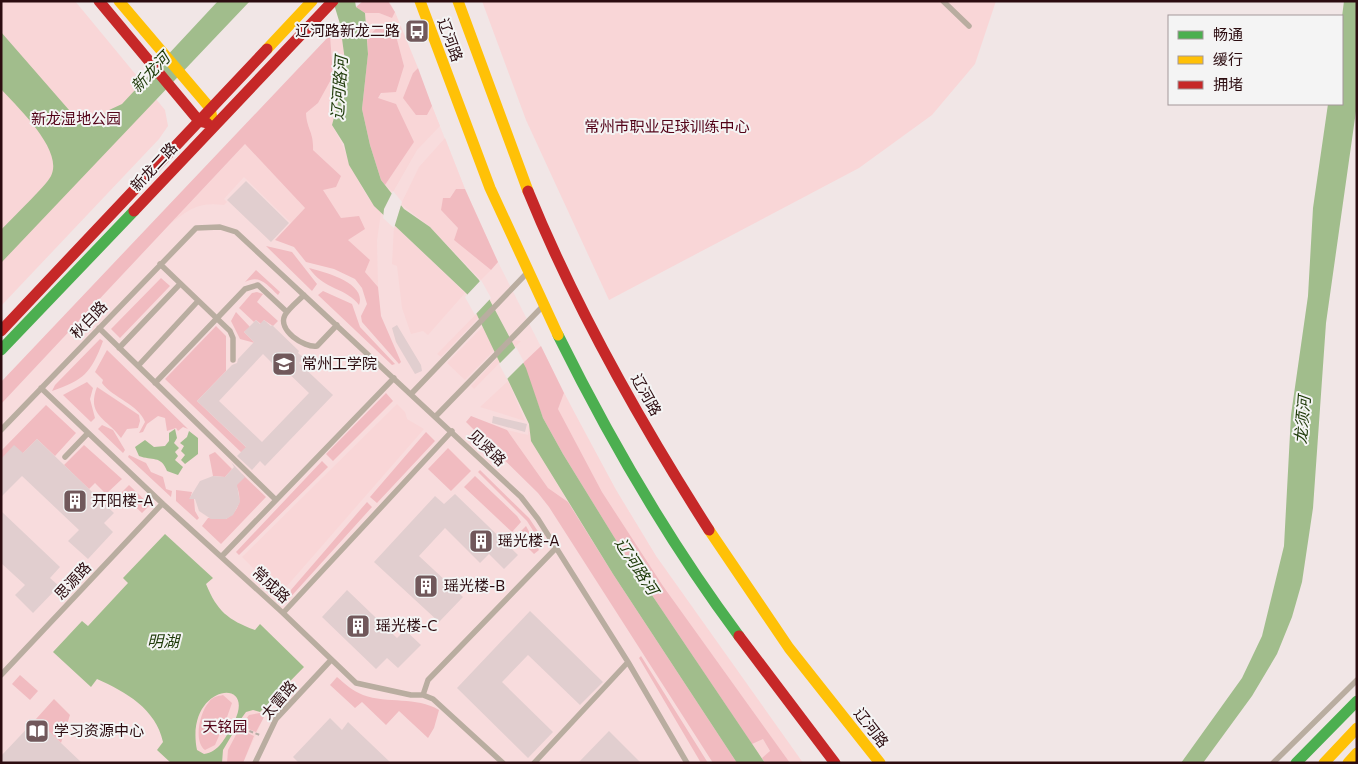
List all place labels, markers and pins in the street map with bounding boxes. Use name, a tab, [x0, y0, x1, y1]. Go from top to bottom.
bus stop icon: 辽河路新龙二路	[404, 18, 430, 44]
place label: 辽河路新龙二路	[295, 21, 400, 39]
school or university icon: 常州工学院	[271, 351, 297, 377]
place label: 常州工学院	[302, 354, 377, 372]
building icon: 开阳楼-A	[62, 488, 88, 514]
place label: 开阳楼-A	[92, 491, 154, 509]
building icon: 瑶光楼-A	[468, 528, 494, 554]
place label: 瑶光楼-A	[498, 531, 560, 549]
building icon: 瑶光楼-B	[413, 573, 439, 599]
place label: 瑶光楼-B	[444, 576, 505, 594]
building icon: 瑶光楼-C	[345, 613, 371, 639]
place label: 瑶光楼-C	[376, 616, 438, 634]
library icon: 学习资源中心	[24, 718, 50, 744]
place label: 学习资源中心	[54, 721, 144, 739]

